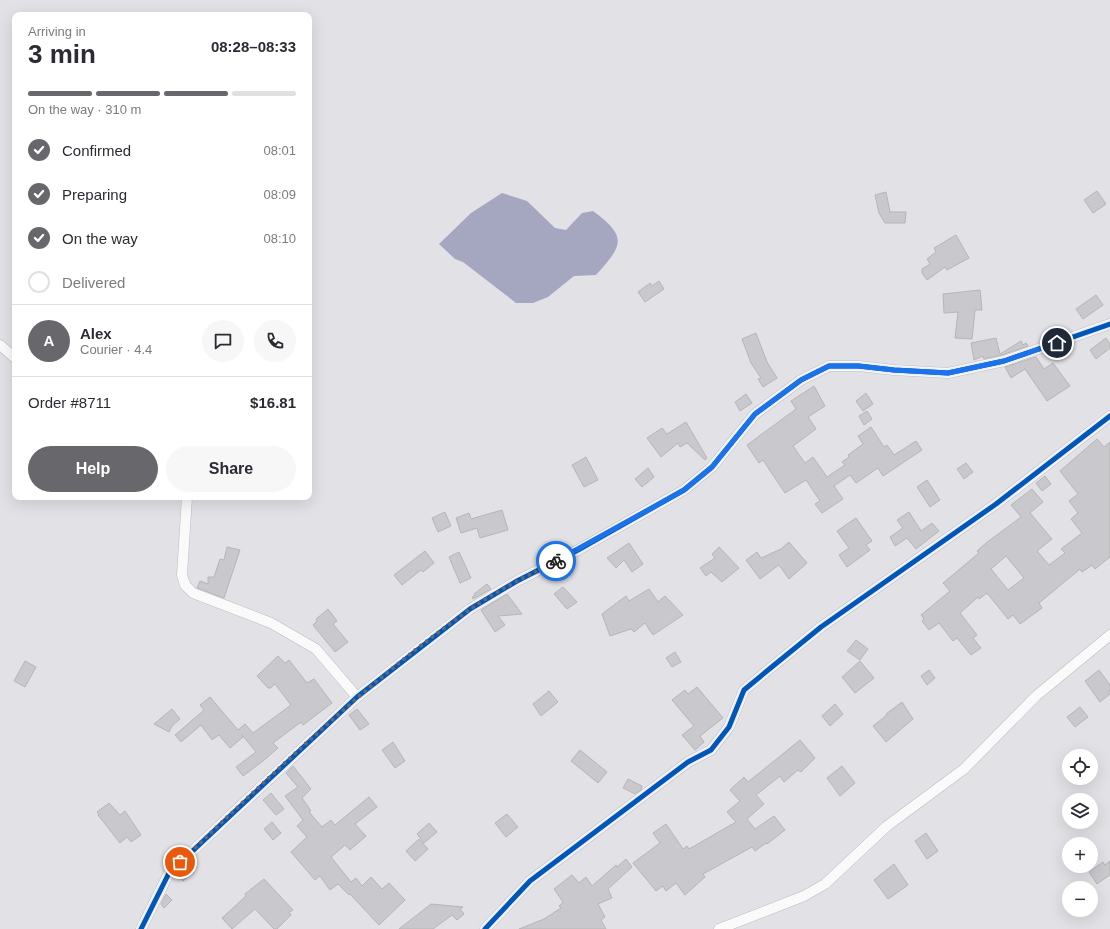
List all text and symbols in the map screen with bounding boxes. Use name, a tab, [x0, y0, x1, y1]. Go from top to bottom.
text: Arriving in	[28, 24, 86, 39]
text: 08:28–08:33	[211, 38, 296, 55]
text: 3 min	[28, 39, 96, 69]
text: On the way · 310 m	[28, 102, 141, 117]
icon: check	[28, 139, 50, 161]
text: Confirmed	[62, 142, 131, 159]
text: 08:01	[263, 143, 296, 158]
icon: check	[28, 183, 50, 205]
text: Preparing	[62, 186, 127, 203]
text: 08:09	[263, 187, 296, 202]
icon: check	[28, 227, 50, 249]
text: On the way	[62, 230, 138, 247]
text: 08:10	[263, 231, 296, 246]
text: Delivered	[62, 274, 125, 291]
button: chat	[202, 320, 244, 362]
button: phone	[254, 320, 296, 362]
text: Alex	[80, 325, 112, 342]
pin	[1040, 326, 1074, 360]
text: A	[44, 332, 54, 349]
icon: home	[1046, 332, 1068, 354]
text: Courier · 4.4	[80, 342, 152, 357]
text: Order #8711	[28, 394, 111, 411]
text: $16.81	[250, 394, 296, 411]
button: Help	[28, 446, 158, 492]
button: Share	[166, 446, 296, 492]
courier	[536, 541, 576, 581]
icon: bike	[545, 550, 567, 572]
map controls	[1062, 749, 1098, 917]
button: locate	[1062, 749, 1098, 785]
button: layers	[1062, 793, 1098, 829]
button: +	[1062, 837, 1098, 873]
pin	[163, 845, 197, 879]
icon: bag	[169, 851, 191, 873]
button: −	[1062, 881, 1098, 917]

